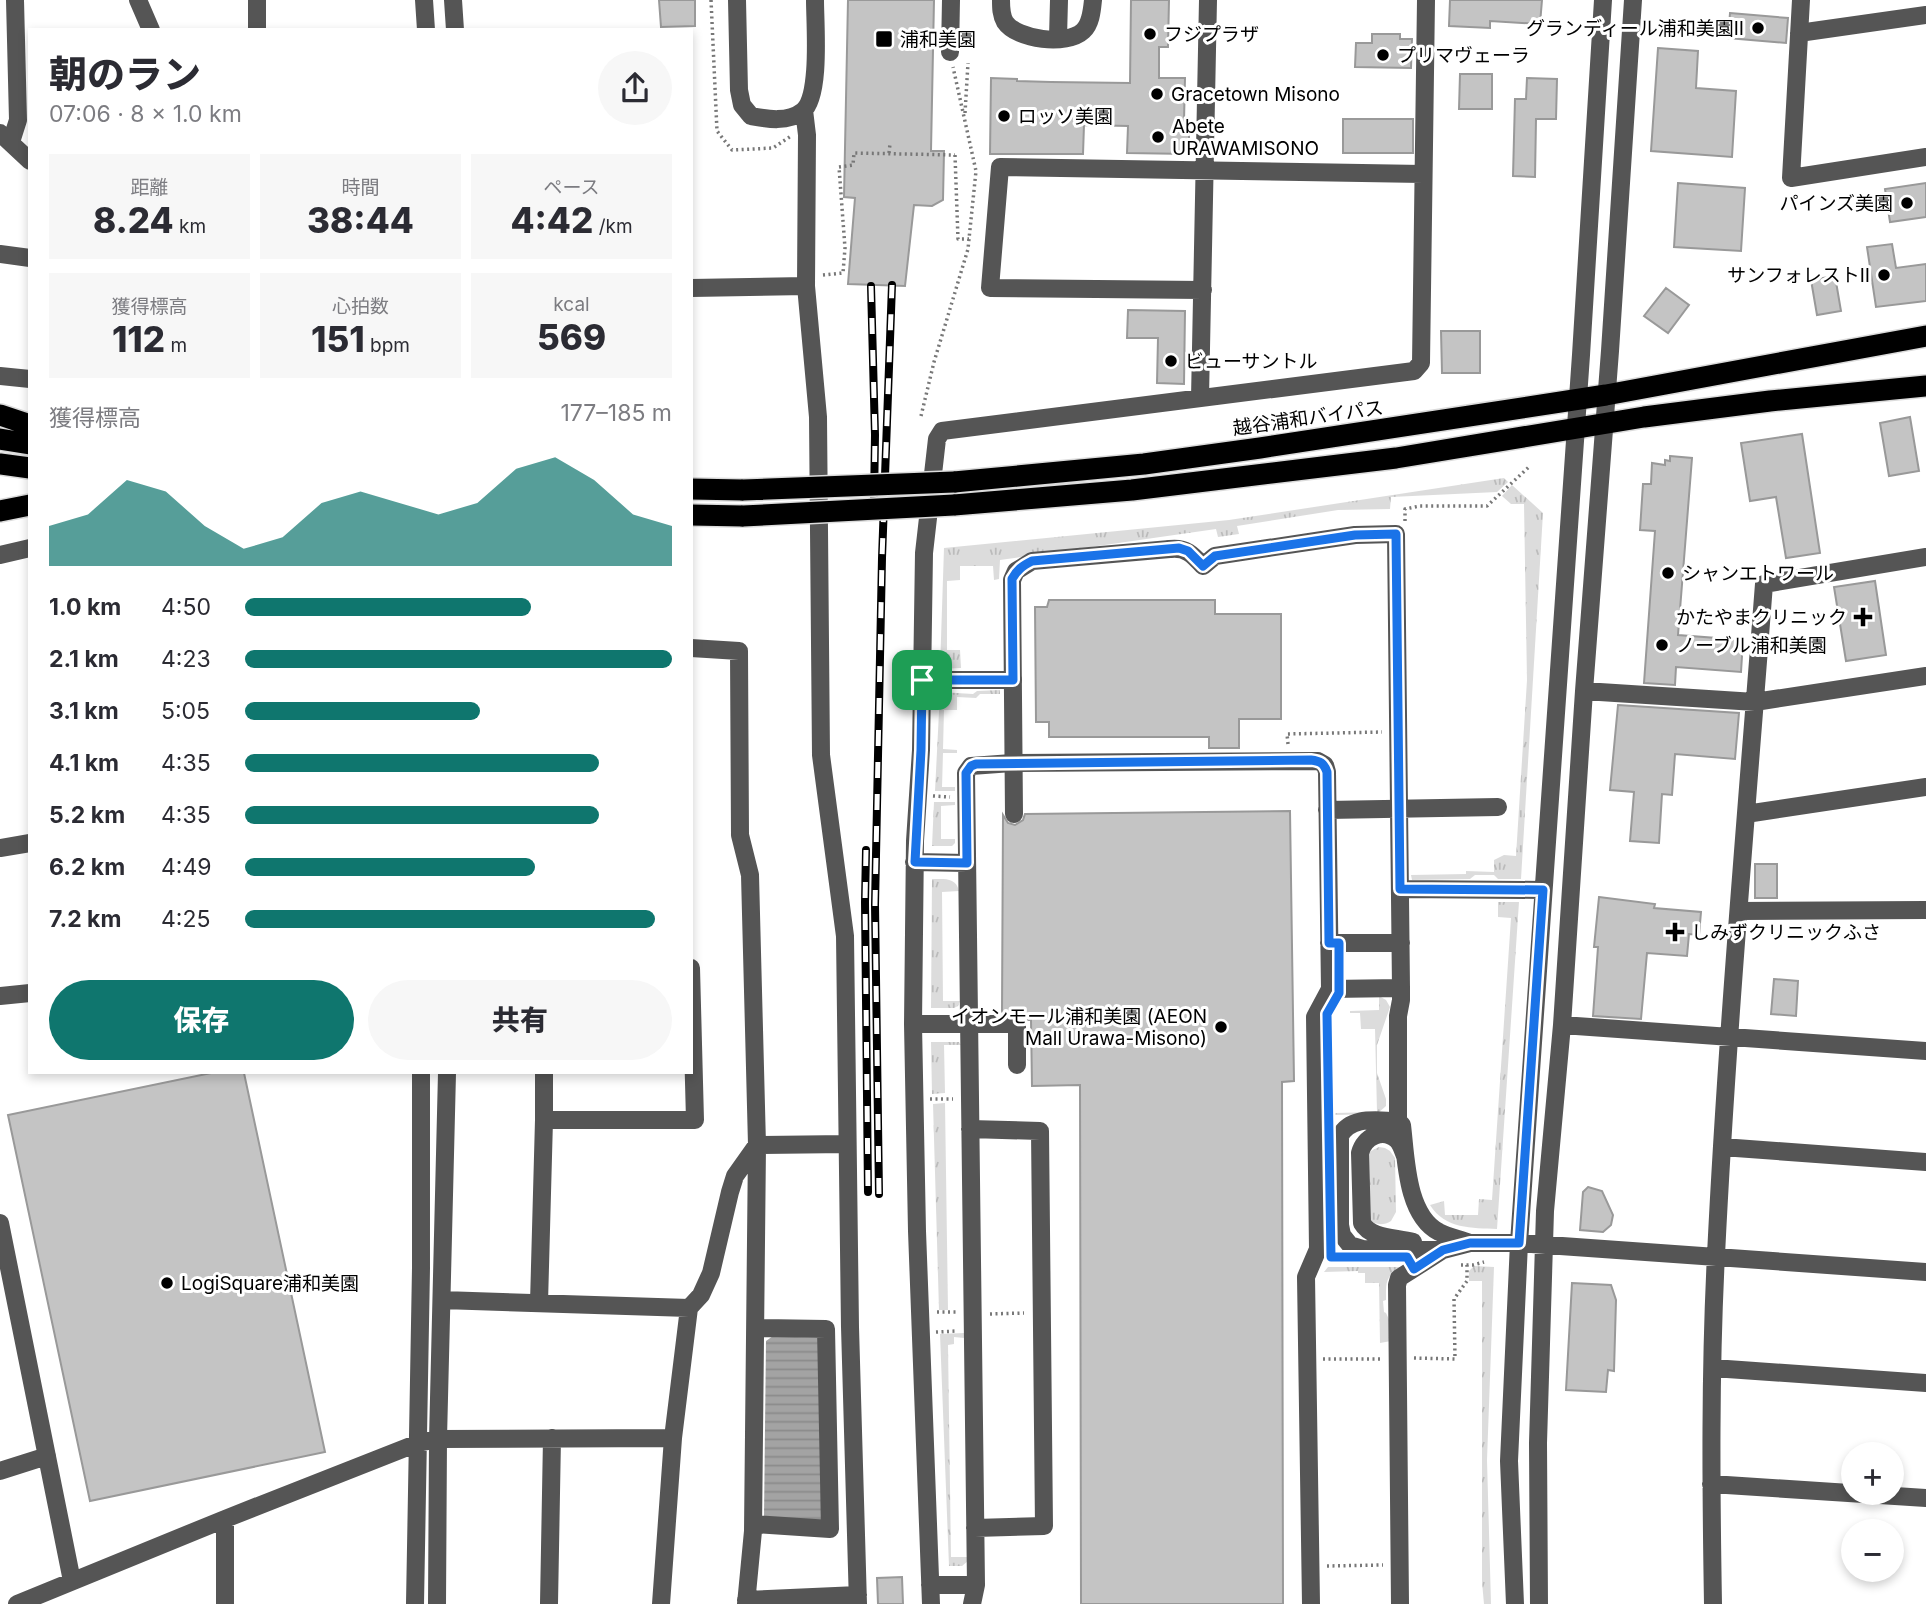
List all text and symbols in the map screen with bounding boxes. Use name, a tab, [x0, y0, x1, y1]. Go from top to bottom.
place label: グランディール浦和美園Ⅱ	[1526, 17, 1744, 40]
marker: グランディール浦和美園Ⅱ	[1750, 20, 1766, 36]
place label: フジプラザ	[1164, 23, 1259, 46]
marker: フジプラザ	[1142, 26, 1158, 42]
place label: 浦和美園	[900, 28, 976, 51]
marker: 浦和美園	[874, 29, 894, 49]
place label: プリマヴェーラ	[1397, 44, 1530, 67]
marker: プリマヴェーラ	[1375, 47, 1391, 63]
text: 朝のラン	[49, 51, 201, 97]
button: share	[598, 51, 672, 125]
place label: Gracetown Misono	[1171, 83, 1340, 106]
marker: Gracetown Misono	[1149, 86, 1165, 102]
text: 07:06 · 8 × 1.0 km	[49, 100, 242, 128]
place label: ロッソ美園	[1018, 105, 1113, 128]
marker: ロッソ美園	[996, 108, 1012, 124]
place label: Abete URAWAMISONO	[1172, 115, 1319, 160]
marker: Abete URAWAMISONO	[1150, 129, 1166, 145]
text: 距離	[130, 176, 169, 199]
text: 時間	[341, 176, 380, 199]
text: ペース	[543, 176, 600, 199]
place label: パインズ美園	[1779, 192, 1893, 215]
marker: パインズ美園	[1899, 195, 1915, 211]
text: 8.24	[93, 199, 174, 241]
text: 38:44	[307, 199, 414, 241]
text: 4:42	[510, 199, 593, 241]
text: km	[174, 215, 206, 238]
text: /km	[593, 215, 633, 238]
place label: サンフォレストⅡ	[1727, 264, 1870, 287]
marker: サンフォレストⅡ	[1876, 267, 1892, 283]
text: kcal	[553, 293, 590, 316]
text: 獲得標高	[111, 295, 188, 318]
text: 心拍数	[332, 295, 389, 318]
text: 569	[537, 316, 606, 358]
text: 112	[112, 318, 165, 360]
text: 151	[311, 318, 365, 360]
text: m	[165, 334, 187, 357]
text: bpm	[365, 334, 410, 357]
place label: ビューサントル	[1185, 350, 1318, 373]
marker: ビューサントル	[1163, 353, 1179, 369]
street label: 越谷浦和バイパス	[1231, 396, 1385, 440]
text: 177–185 m	[560, 399, 672, 427]
text: 獲得標高	[49, 404, 141, 432]
place label: シャンエトワール	[1682, 562, 1834, 585]
marker: シャンエトワール	[1660, 565, 1676, 581]
text: 1.0 km	[49, 593, 121, 621]
text: 4:50	[161, 593, 211, 621]
place label: かたやまクリニック	[1676, 606, 1847, 629]
marker: かたやまクリニック	[1853, 607, 1873, 627]
place label: ノーブル浦和美園	[1676, 634, 1827, 657]
marker: ノーブル浦和美園	[1654, 637, 1670, 653]
text: 2.1 km	[49, 645, 119, 673]
text: 4:23	[161, 645, 211, 673]
pin	[892, 650, 952, 710]
icon: arrive	[903, 661, 941, 699]
text: 3.1 km	[49, 697, 119, 725]
text: 5:05	[161, 697, 210, 725]
text: 4.1 km	[49, 749, 119, 777]
text: 4:35	[161, 749, 211, 777]
text: 5.2 km	[49, 801, 125, 829]
text: 4:35	[161, 801, 211, 829]
text: 6.2 km	[49, 853, 125, 881]
text: 4:49	[161, 853, 212, 881]
text: 7.2 km	[49, 905, 121, 933]
text: 4:25	[161, 905, 211, 933]
place label: しみずクリニックふさ	[1691, 921, 1881, 944]
marker: しみずクリニックふさ	[1665, 922, 1685, 942]
button: 保存	[49, 980, 354, 1060]
button: 共有	[368, 980, 672, 1060]
place label: イオンモール浦和美園 (AEON Mall Urawa-Misono)	[951, 1005, 1207, 1050]
marker: イオンモール浦和美園 (AEON Mall Urawa-Misono)	[1213, 1019, 1229, 1035]
place label: LogiSquare浦和美園	[181, 1272, 359, 1295]
marker: LogiSquare浦和美園	[159, 1275, 175, 1291]
map controls	[1841, 1442, 1904, 1582]
button: +	[1841, 1442, 1904, 1505]
button: −	[1841, 1519, 1904, 1582]

